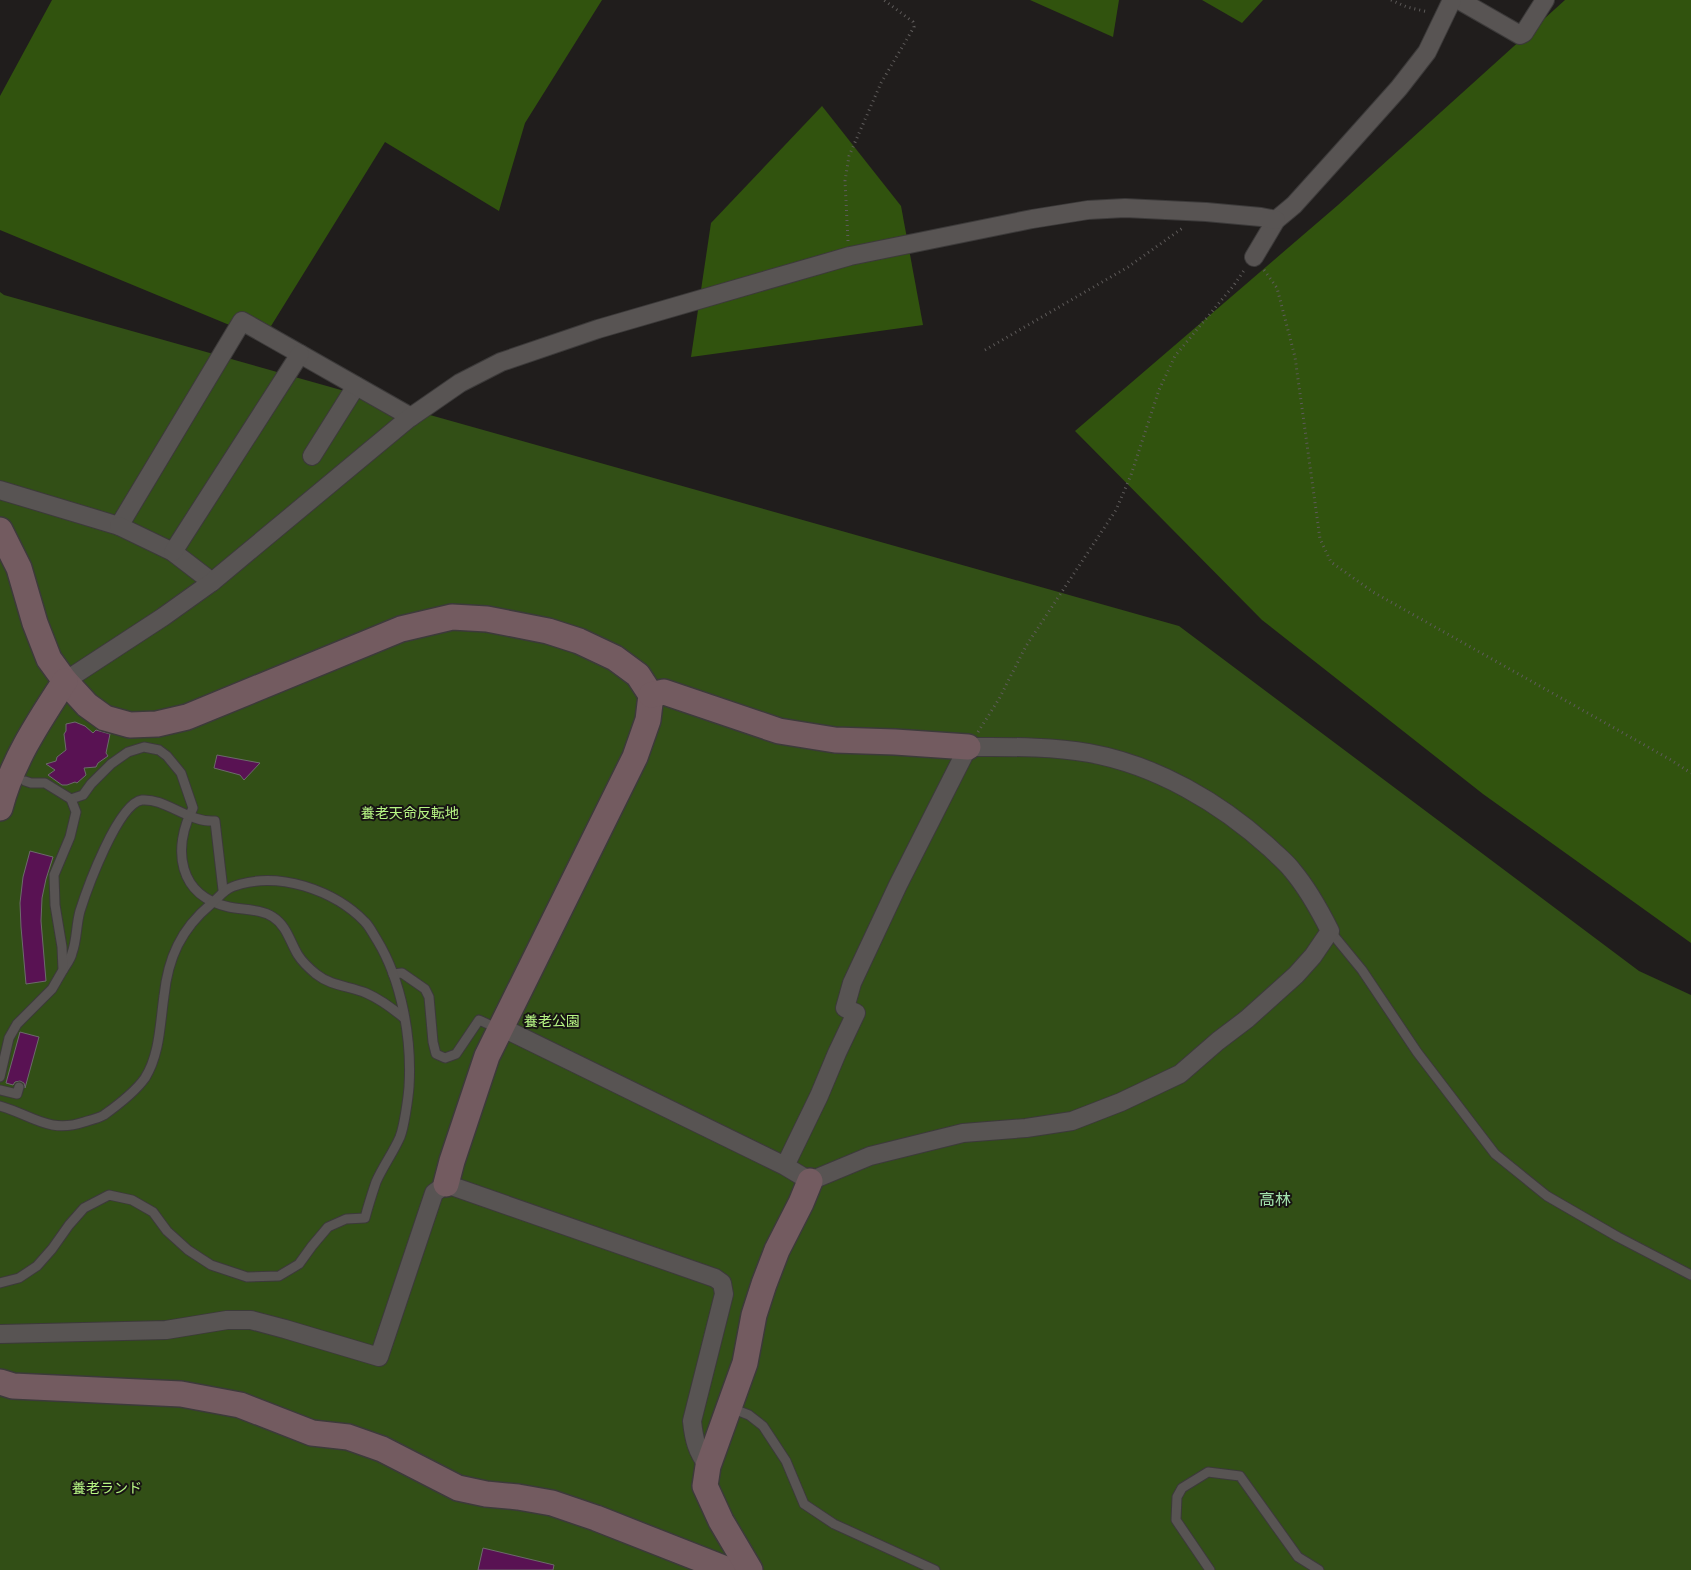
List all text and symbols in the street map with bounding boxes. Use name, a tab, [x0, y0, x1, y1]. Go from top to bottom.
park label: 養老天命反転地	[361, 803, 459, 822]
park label: 養老公園	[524, 1011, 580, 1030]
district label: 高林	[1259, 1188, 1291, 1210]
park label: 養老ランド	[72, 1478, 142, 1497]

